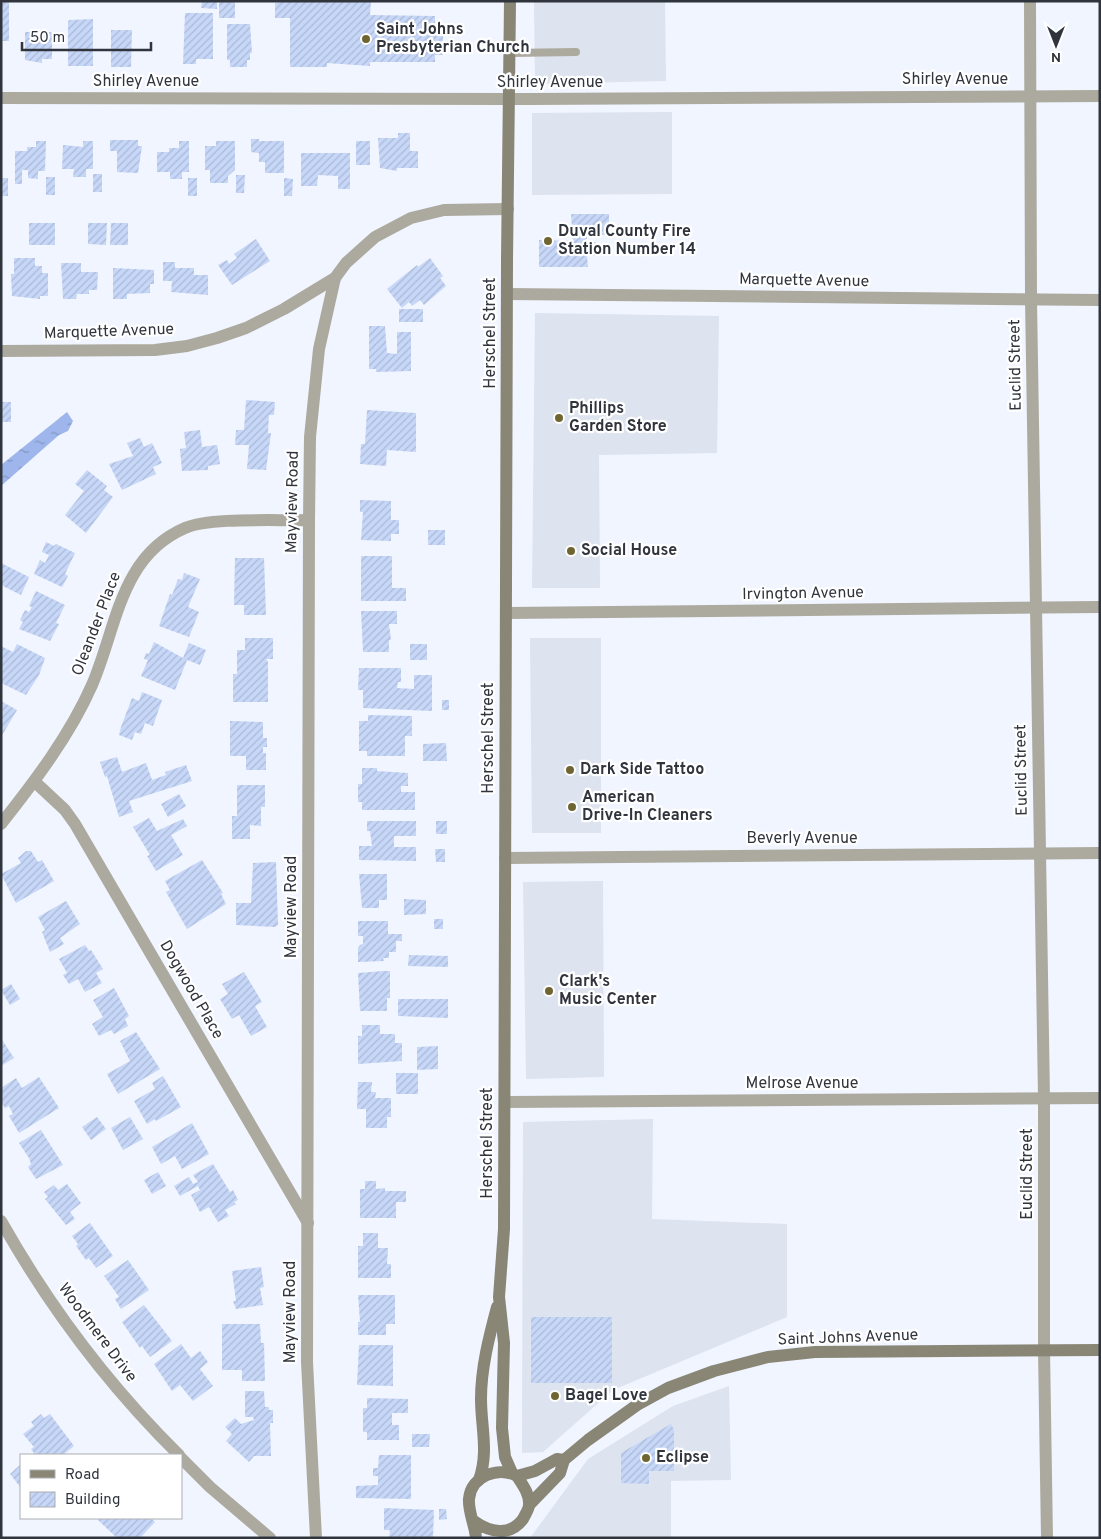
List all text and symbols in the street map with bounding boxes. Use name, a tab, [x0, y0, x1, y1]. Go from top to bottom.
scale bar	[22, 20, 151, 52]
place label: Saint Johns Presbyterian Church	[376, 20, 530, 58]
north arrow	[1031, 20, 1081, 70]
text: 50 m	[30, 29, 65, 48]
marker: Saint Johns Presbyterian Church	[360, 33, 372, 45]
text: N	[1051, 48, 1061, 65]
street label: Shirley Avenue	[902, 70, 1008, 90]
street label: Shirley Avenue	[93, 72, 199, 92]
street label: Shirley Avenue	[497, 73, 603, 93]
place label: Duval County Fire Station Number 14	[558, 222, 696, 260]
marker: Duval County Fire Station Number 14	[542, 235, 554, 247]
street label: Marquette Avenue	[739, 270, 869, 292]
street label: Herschel Street	[481, 277, 501, 389]
street label: Euclid Street	[1005, 319, 1027, 411]
street label: Marquette Avenue	[44, 320, 174, 344]
place label: Phillips Garden Store	[569, 399, 667, 437]
marker: Phillips Garden Store	[553, 412, 565, 424]
street label: Mayview Road	[282, 451, 304, 553]
place label: Social House	[581, 541, 677, 561]
marker: Social House	[565, 545, 577, 557]
street label: Oleander Place	[68, 569, 126, 679]
street label: Irvington Avenue	[742, 583, 864, 605]
street label: Herschel Street	[479, 682, 499, 794]
street label: Euclid Street	[1011, 724, 1033, 816]
place label: Dark Side Tattoo	[580, 760, 704, 780]
marker: Dark Side Tattoo	[564, 764, 576, 776]
place label: American Drive-In Cleaners	[582, 788, 713, 826]
marker: American Drive-In Cleaners	[566, 801, 578, 813]
street label: Beverly Avenue	[746, 829, 858, 849]
street label: Mayview Road	[282, 856, 302, 958]
street label: Dogwood Place	[155, 937, 227, 1043]
place label: Clark's Music Center	[559, 972, 657, 1010]
marker: Clark's Music Center	[543, 985, 555, 997]
street label: Melrose Avenue	[746, 1074, 858, 1094]
street label: Herschel Street	[478, 1087, 498, 1199]
street label: Euclid Street	[1018, 1128, 1038, 1220]
street label: Mayview Road	[281, 1261, 301, 1363]
street label: Woodmere Drive	[53, 1279, 141, 1387]
street label: Saint Johns Avenue	[777, 1326, 919, 1350]
place label: Bagel Love	[565, 1386, 647, 1406]
marker: Bagel Love	[549, 1390, 561, 1402]
place label: Eclipse	[656, 1448, 709, 1468]
marker: Eclipse	[640, 1452, 652, 1464]
legend	[20, 1454, 182, 1519]
text: Road	[65, 1466, 100, 1485]
text: Building	[65, 1491, 120, 1510]

